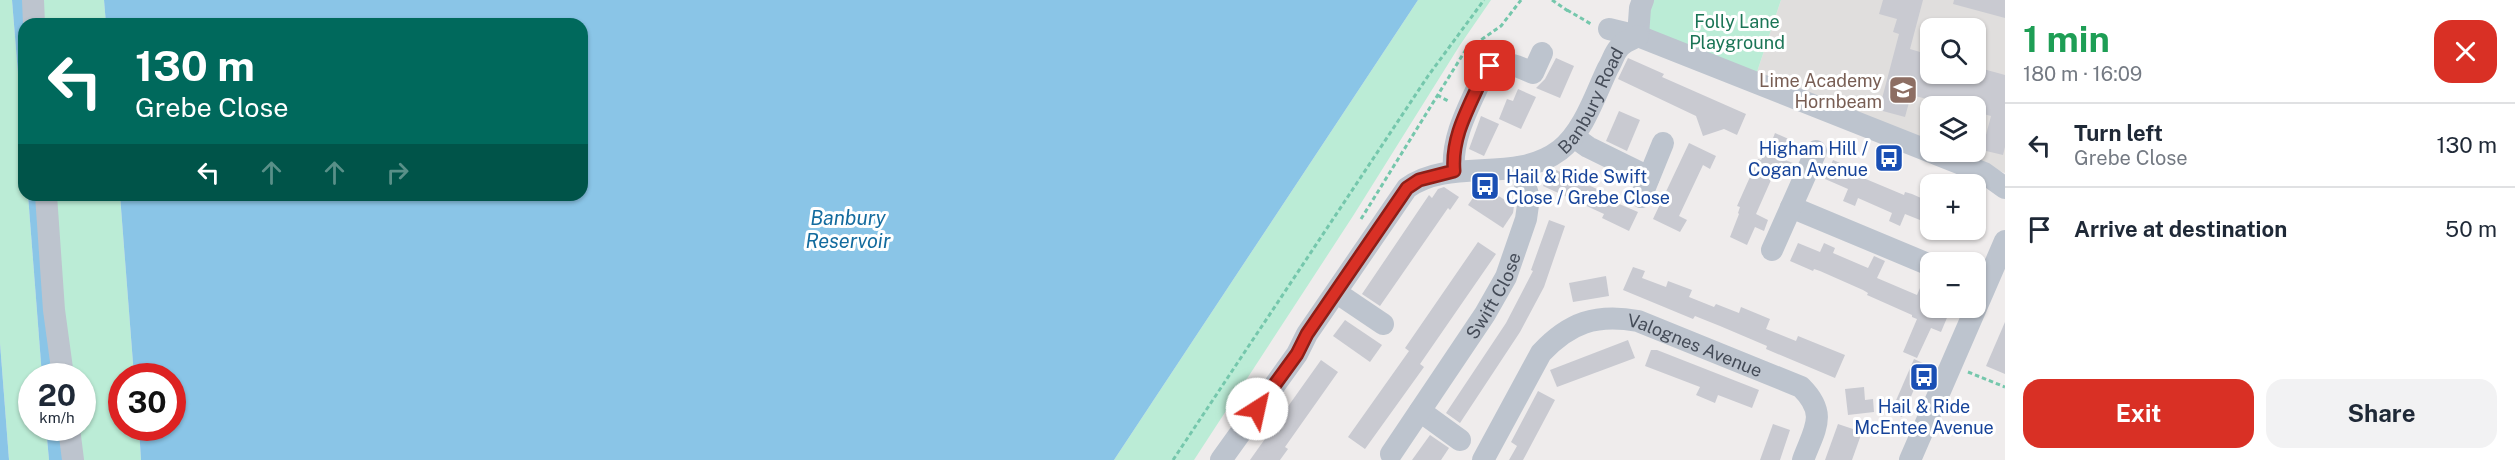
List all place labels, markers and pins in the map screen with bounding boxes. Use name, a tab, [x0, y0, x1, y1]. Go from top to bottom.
pin	[1464, 40, 1515, 91]
place label: Lime Academy Hornbeam	[1759, 70, 1882, 112]
school or university icon: Lime Academy Hornbeam	[1887, 74, 1919, 106]
place label: Higham Hill / Cogan Avenue	[1748, 138, 1869, 180]
bus stop icon: Higham Hill / Cogan Avenue	[1873, 142, 1905, 174]
place label: Hail & Ride Swift Close / Grebe Close	[1506, 166, 1670, 208]
bus stop icon: Hail & Ride Swift Close / Grebe Close	[1469, 170, 1501, 202]
bus stop icon: Hail & Ride McEntee Avenue	[1908, 361, 1940, 393]
place label: Hail & Ride McEntee Avenue	[1854, 396, 1994, 438]

